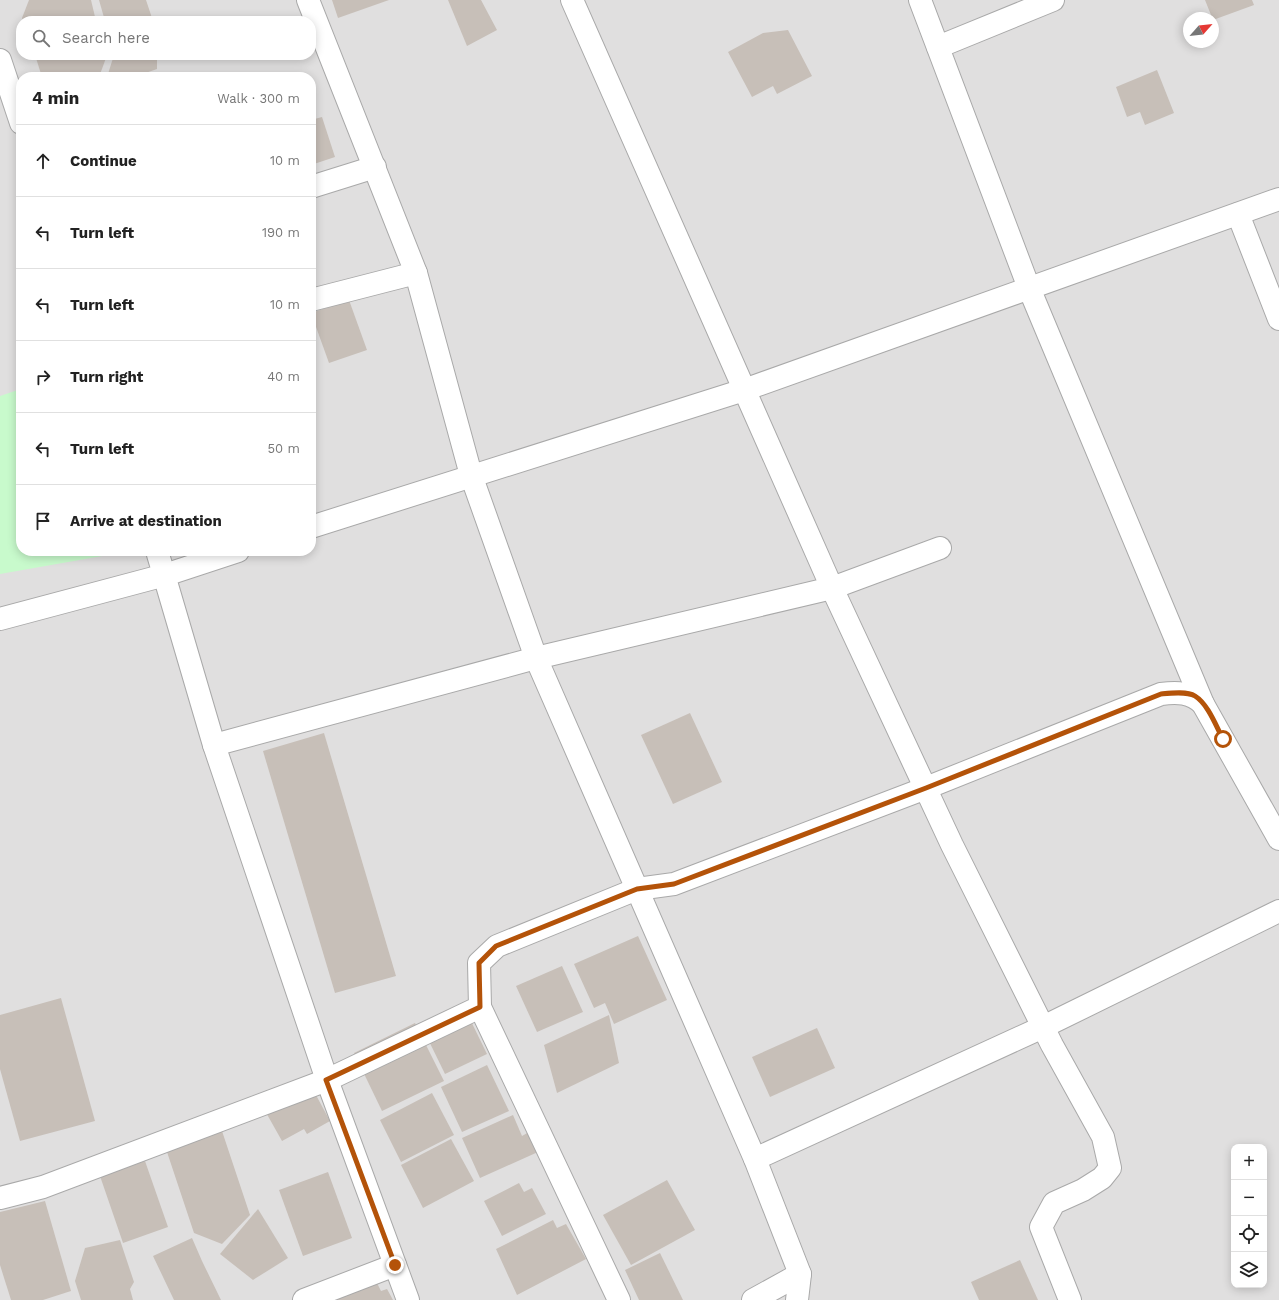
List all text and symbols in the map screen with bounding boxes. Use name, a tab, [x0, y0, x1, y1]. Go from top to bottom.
north arrow	[1183, 12, 1219, 48]
search box	[16, 16, 316, 60]
icon: search	[30, 27, 52, 49]
text: Search here	[62, 29, 150, 47]
text: 4 min	[32, 88, 79, 108]
text: Walk · 300 m	[217, 91, 300, 106]
icon: ahead	[32, 150, 54, 172]
text: Continue	[70, 152, 137, 170]
text: 10 m	[270, 153, 300, 168]
icon: left	[32, 222, 54, 244]
text: Turn left	[70, 224, 134, 242]
text: 190 m	[262, 225, 300, 240]
icon: left	[32, 294, 54, 316]
text: Turn left	[70, 296, 134, 314]
text: 10 m	[270, 297, 300, 312]
icon: right	[32, 366, 54, 388]
text: Turn right	[70, 368, 143, 386]
text: 40 m	[267, 369, 300, 384]
icon: left	[32, 438, 54, 460]
text: Turn left	[70, 440, 134, 458]
text: 50 m	[268, 441, 300, 456]
icon: arrive	[32, 510, 54, 532]
text: Arrive at destination	[70, 512, 222, 530]
route start	[1214, 730, 1232, 748]
map controls	[1231, 1144, 1267, 1288]
button: +	[1231, 1144, 1267, 1180]
button: −	[1231, 1180, 1267, 1216]
button: locate	[1231, 1216, 1267, 1252]
button: layers	[1231, 1252, 1267, 1288]
route end	[386, 1256, 404, 1274]

